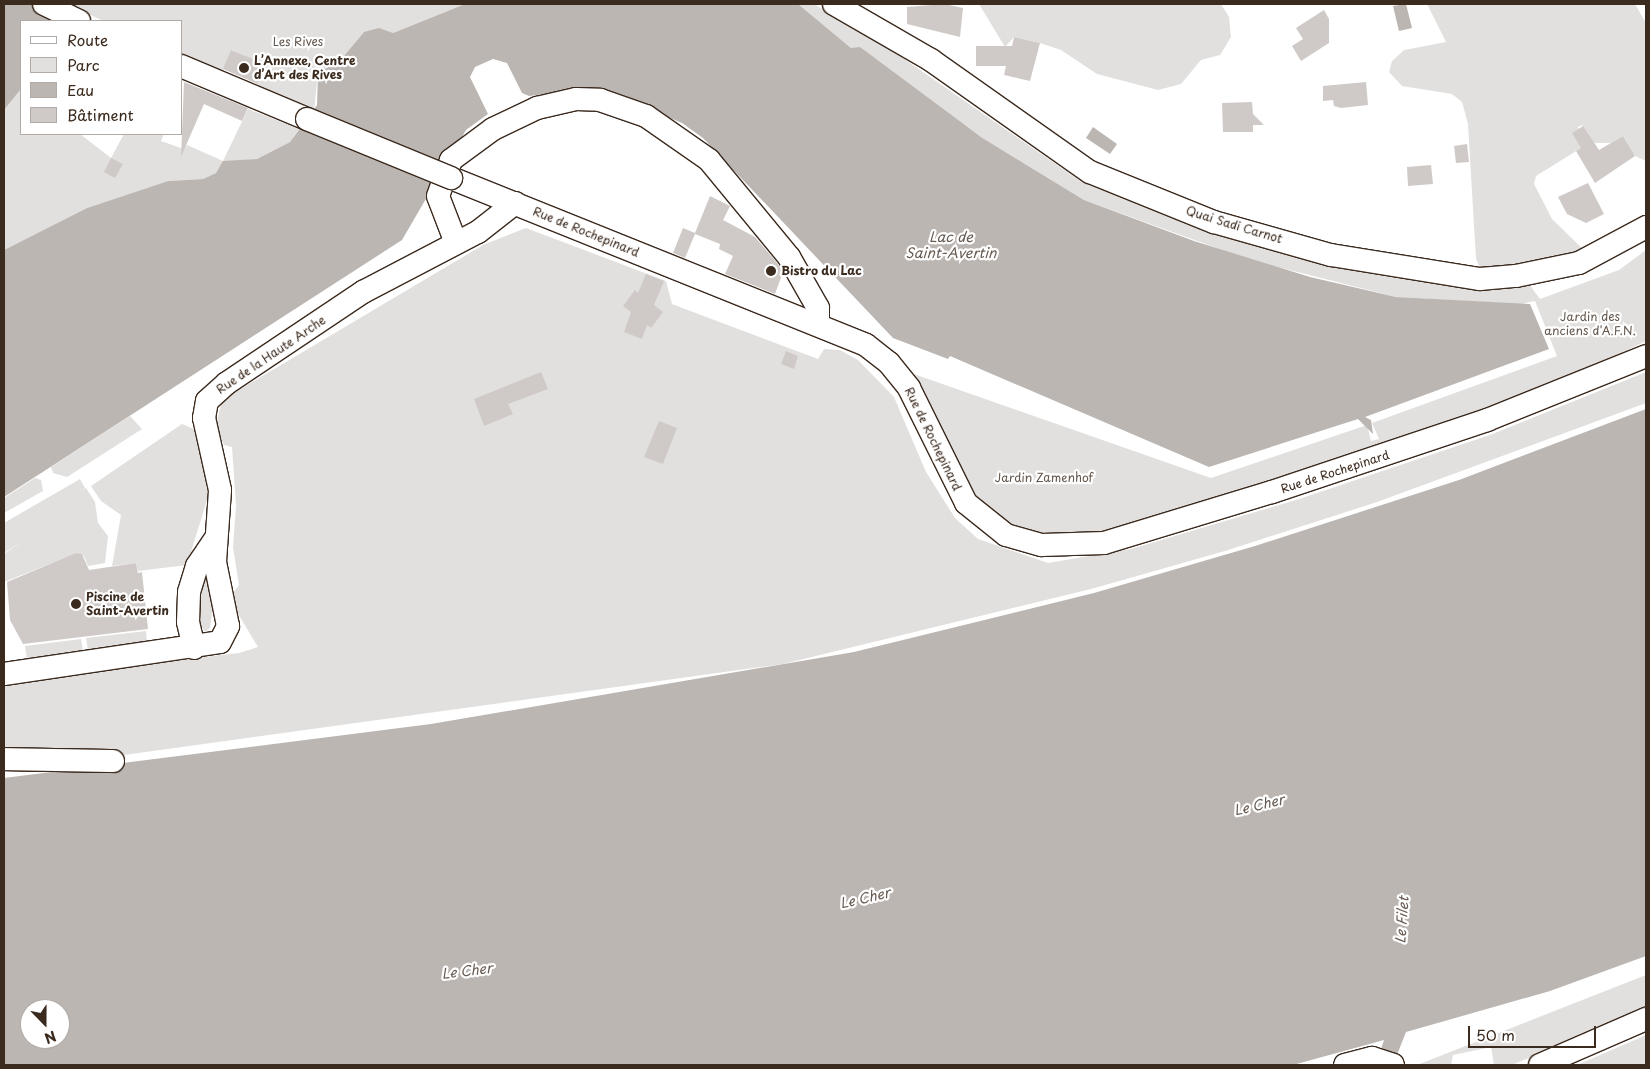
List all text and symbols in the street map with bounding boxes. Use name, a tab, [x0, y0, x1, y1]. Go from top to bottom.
legend	[20, 20, 182, 135]
text: Route	[67, 28, 108, 51]
park label: Les Rives	[272, 35, 324, 49]
text: Parc	[67, 53, 100, 76]
place label: LʼAnnexe, Centre dʼArt des Rives	[254, 54, 356, 82]
marker: LʼAnnexe, Centre dʼArt des Rives	[238, 62, 250, 74]
text: Eau	[67, 78, 94, 101]
text: Bâtiment	[67, 103, 134, 126]
street label: Quai Sadi Carnot	[1184, 203, 1284, 247]
street label: Rue de Rochepinard	[530, 204, 642, 260]
water label: Lac de Saint-Avertin	[905, 229, 997, 262]
place label: Bistro du Lac	[781, 264, 862, 278]
marker: Bistro du Lac	[765, 265, 777, 277]
park label: Jardin des anciens d'A.F.N.	[1544, 310, 1636, 338]
street label: Rue de la Haute Arche	[212, 312, 330, 398]
street label: Rue de Rochepinard	[901, 384, 965, 494]
street label: Rue de Rochepinard	[1278, 447, 1392, 497]
park label: Jardin Zamenhof	[995, 471, 1093, 485]
place label: Piscine de Saint-Avertin	[86, 590, 169, 618]
marker: Piscine de Saint-Avertin	[70, 598, 82, 610]
water label: Le Cher	[1232, 791, 1286, 819]
water label: Le Cher	[838, 884, 892, 912]
water label: Le Filet	[1392, 895, 1412, 945]
water label: Le Cher	[440, 959, 494, 983]
north arrow	[20, 999, 70, 1049]
scale bar	[1470, 1016, 1598, 1048]
text: 50 m	[1476, 1023, 1515, 1046]
text: N	[41, 1026, 60, 1049]

